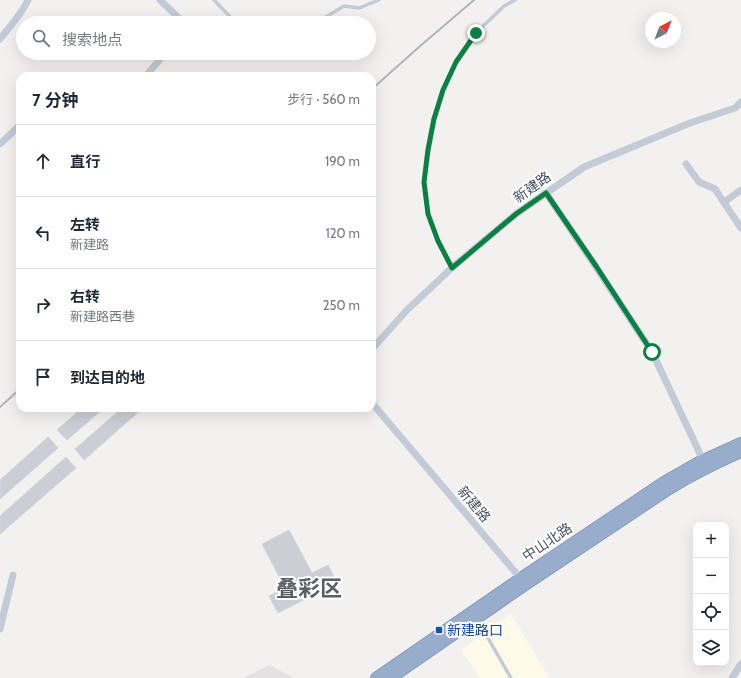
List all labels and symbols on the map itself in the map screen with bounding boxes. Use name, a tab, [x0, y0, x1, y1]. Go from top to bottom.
north arrow	[645, 12, 681, 48]
route end	[467, 24, 485, 42]
street label: 新建路	[510, 168, 554, 206]
route start	[643, 343, 661, 361]
street label: 新建路	[454, 482, 494, 526]
street label: 中山北路	[519, 519, 575, 565]
district label: 叠彩区	[276, 575, 342, 602]
place label: 新建路口	[447, 621, 503, 639]
marker: 新建路口	[434, 625, 444, 635]

